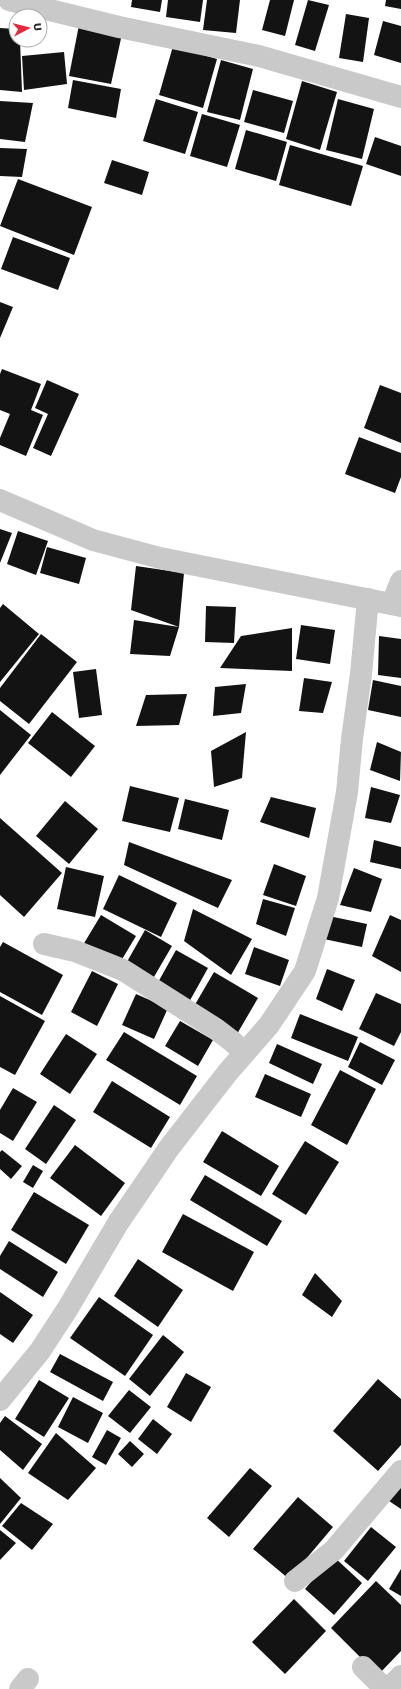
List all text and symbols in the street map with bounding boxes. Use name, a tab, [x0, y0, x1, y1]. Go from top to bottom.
north arrow	[8, 8, 48, 48]
text: U	[31, 22, 44, 32]

